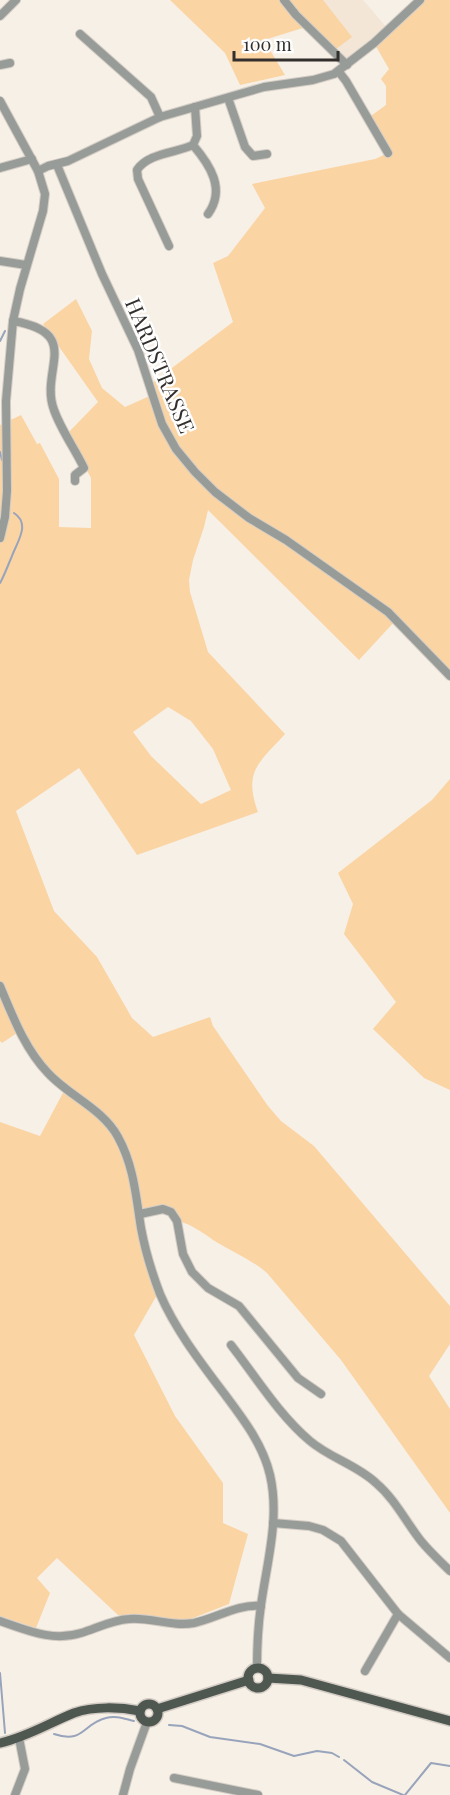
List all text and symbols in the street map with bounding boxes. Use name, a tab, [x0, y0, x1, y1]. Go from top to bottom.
scale bar	[234, 24, 338, 62]
text: 100 m	[243, 32, 292, 56]
street label: HARDSTRASSE	[120, 293, 202, 437]

